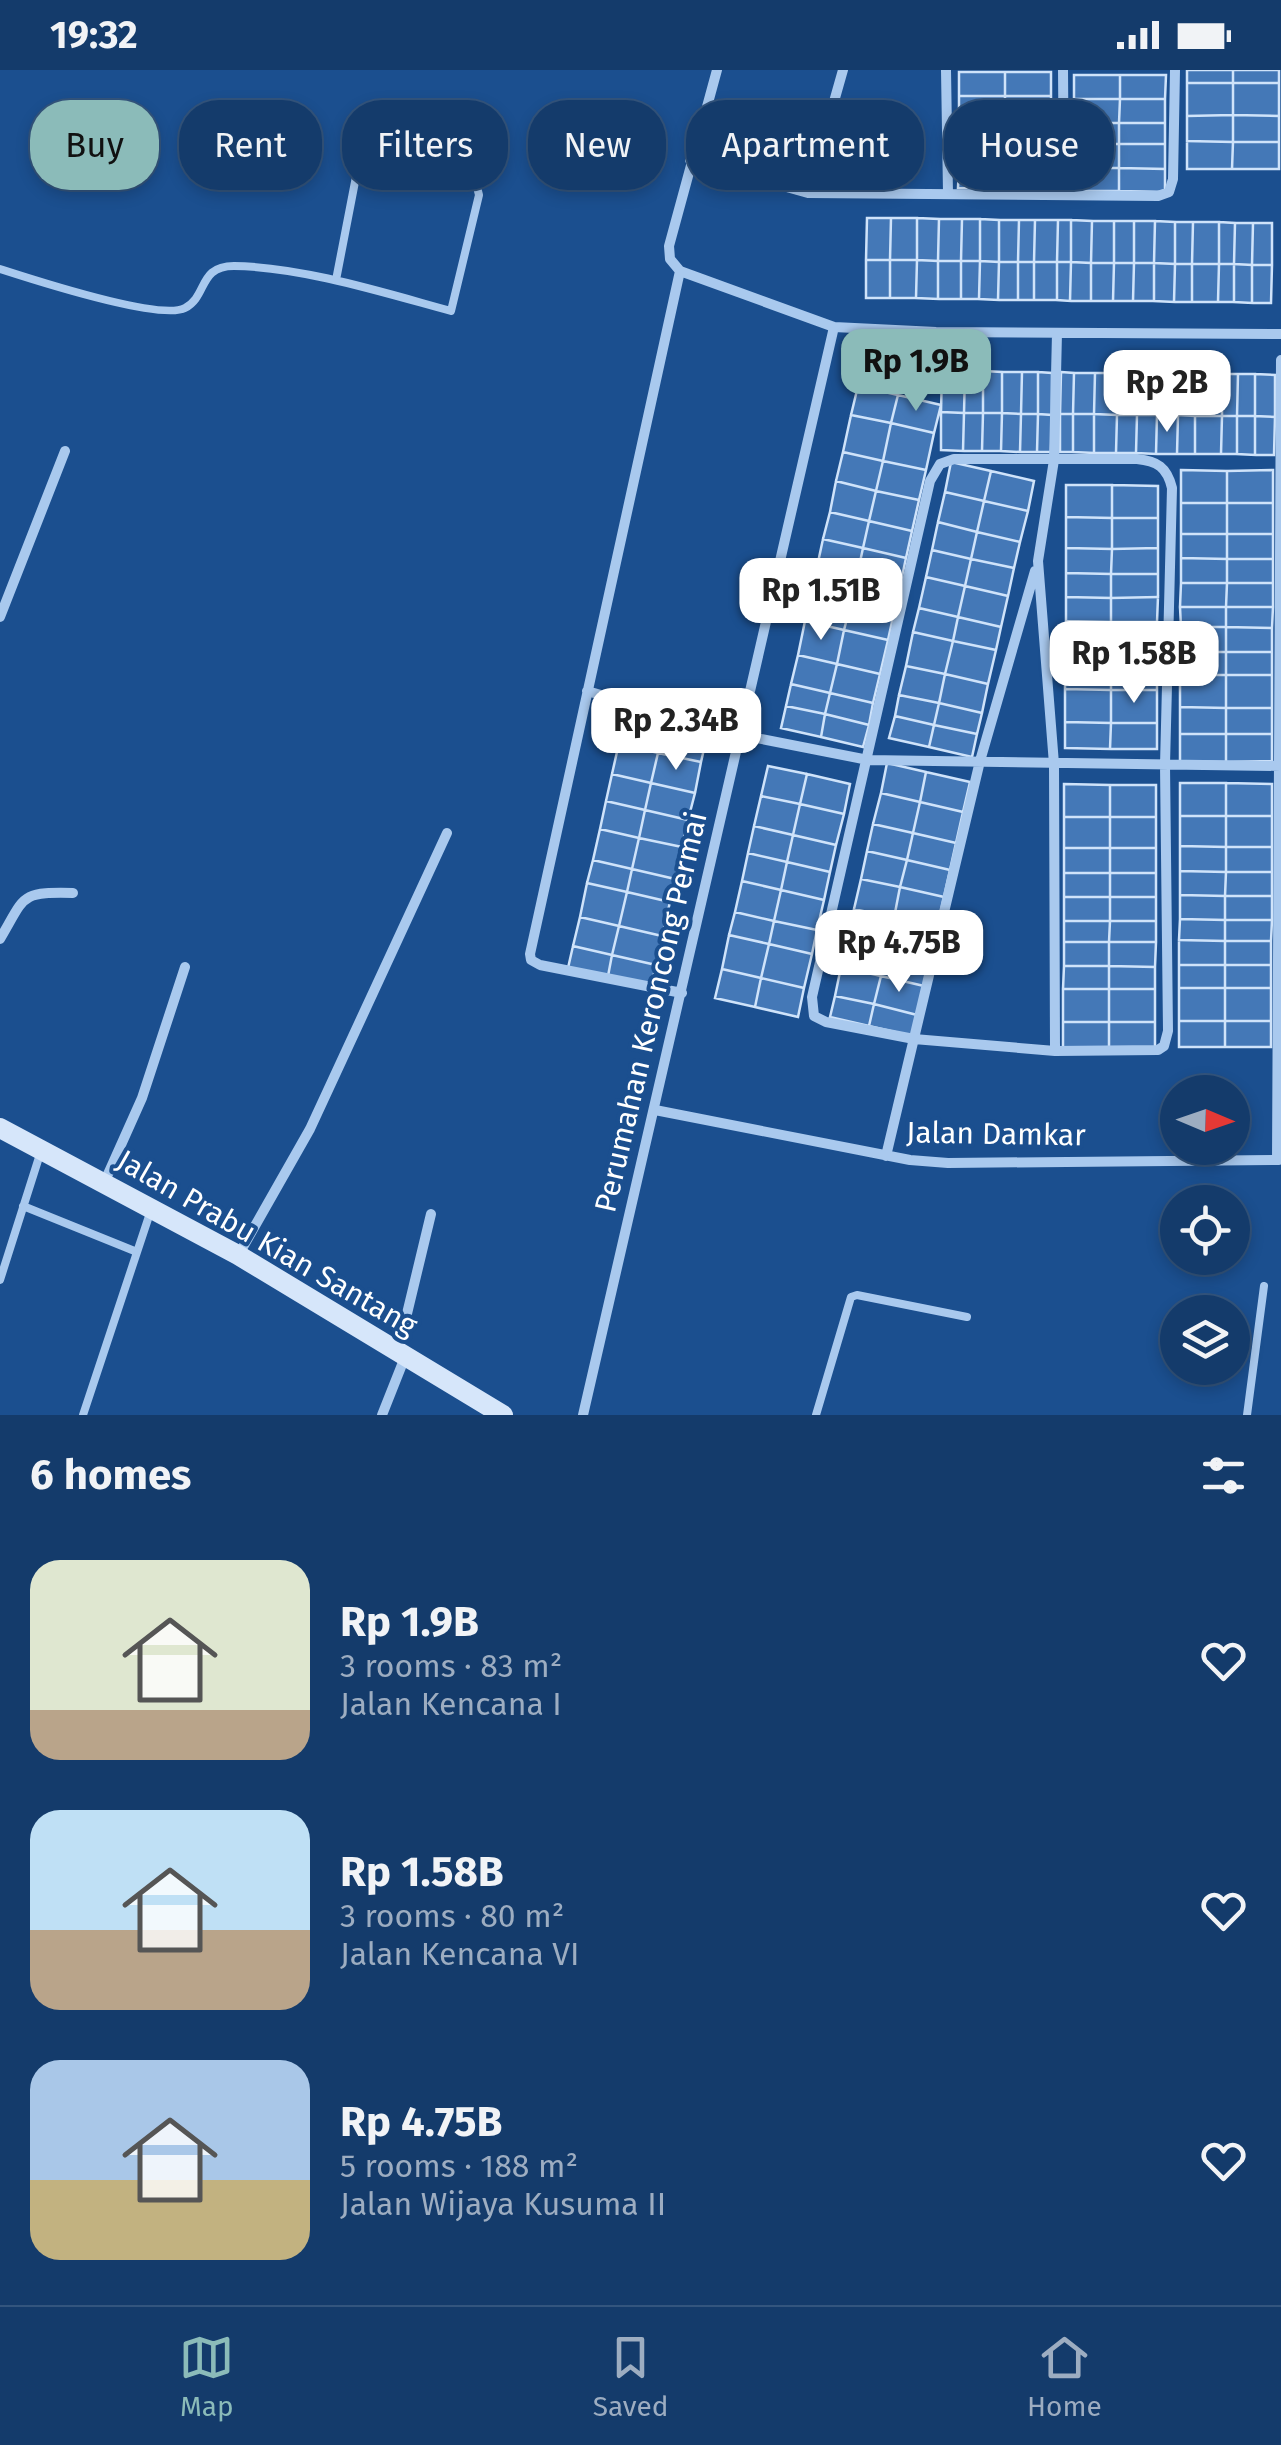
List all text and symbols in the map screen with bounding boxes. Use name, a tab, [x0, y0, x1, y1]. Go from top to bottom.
text: 19:32	[50, 12, 138, 58]
chip: Buy	[30, 100, 159, 190]
chip: Rent	[179, 100, 322, 190]
chip: Filters	[342, 100, 508, 190]
chip: New	[528, 100, 666, 190]
chip: Apartment	[686, 100, 924, 190]
chip: House	[944, 100, 1114, 190]
pin: Rp 1.9B	[824, 329, 1008, 414]
text: Rp 1.9B	[863, 342, 969, 380]
pin: Rp 2B	[1097, 350, 1237, 435]
text: Rp 2B	[1126, 363, 1208, 401]
pin: Rp 1.51B	[718, 558, 924, 643]
text: Rp 1.51B	[761, 571, 881, 609]
pin: Rp 1.58B	[1031, 621, 1237, 706]
text: Rp 1.58B	[1072, 634, 1196, 672]
pin: Rp 2.34B	[573, 688, 779, 773]
text: Rp 2.34B	[613, 701, 739, 739]
street label: Perumahan Keroncong Permai	[587, 808, 715, 1216]
pin: Rp 4.75B	[796, 910, 1002, 995]
text: Rp 4.75B	[837, 923, 961, 961]
north arrow	[1160, 1075, 1250, 1165]
map controls	[1160, 1075, 1250, 1385]
street label: Jalan Damkar	[906, 1114, 1086, 1154]
street label: Jalan Prabu Kian Santang	[110, 1142, 424, 1344]
button: locate	[1160, 1185, 1250, 1275]
button: layers	[1160, 1295, 1250, 1385]
icon: filters	[1196, 1448, 1251, 1503]
text: 6 homes	[30, 1450, 191, 1500]
text: Rp 1.9B	[340, 1597, 479, 1647]
icon: home	[110, 1600, 230, 1720]
icon: heart	[1196, 1633, 1251, 1688]
text: 3 rooms · 83 m²	[340, 1647, 562, 1685]
text: Jalan Kencana I	[340, 1685, 562, 1723]
text: Rp 1.58B	[340, 1847, 504, 1897]
icon: home	[110, 1850, 230, 1970]
icon: heart	[1196, 1883, 1251, 1938]
text: 3 rooms · 80 m²	[340, 1897, 564, 1935]
text: Jalan Kencana VI	[340, 1935, 580, 1973]
text: Rp 4.75B	[340, 2097, 502, 2147]
icon: home	[110, 2100, 230, 2220]
icon: heart	[1196, 2133, 1251, 2188]
text: 5 rooms · 188 m²	[340, 2147, 578, 2185]
text: Jalan Wijaya Kusuma II	[340, 2185, 666, 2223]
tab: Map	[179, 2330, 234, 2423]
tab: Saved	[593, 2330, 669, 2423]
tab: Home	[1027, 2330, 1102, 2423]

